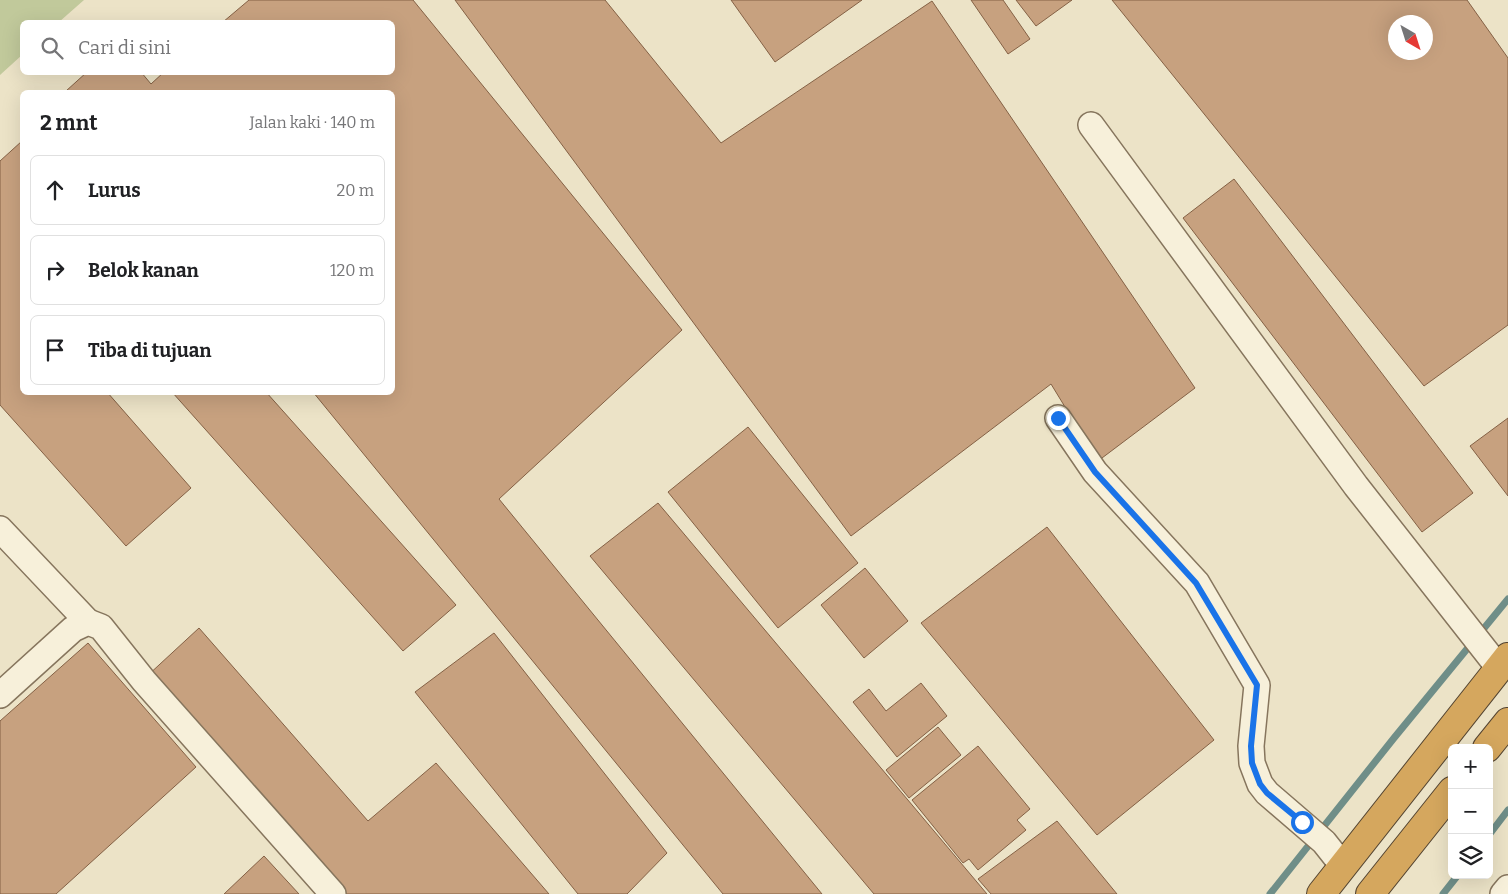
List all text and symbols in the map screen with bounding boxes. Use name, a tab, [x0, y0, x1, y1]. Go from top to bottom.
north arrow	[1388, 15, 1433, 60]
search box	[20, 20, 395, 75]
icon: search	[38, 34, 66, 62]
text: Cari di sini	[78, 36, 171, 59]
text: 2 mnt	[40, 110, 97, 136]
text: Jalan kaki · 140 m	[250, 113, 375, 132]
icon: ahead	[41, 176, 69, 204]
text: Lurus	[88, 179, 141, 202]
text: 20 m	[337, 181, 374, 200]
icon: right	[41, 256, 69, 284]
text: Belok kanan	[88, 259, 199, 282]
text: 120 m	[330, 261, 374, 280]
icon: arrive	[41, 336, 69, 364]
text: Tiba di tujuan	[88, 339, 212, 362]
route end	[1047, 407, 1070, 430]
map controls	[1448, 744, 1493, 879]
button: +	[1448, 744, 1493, 789]
button: −	[1448, 789, 1493, 834]
route start	[1291, 811, 1314, 834]
button: layers	[1448, 834, 1493, 879]

